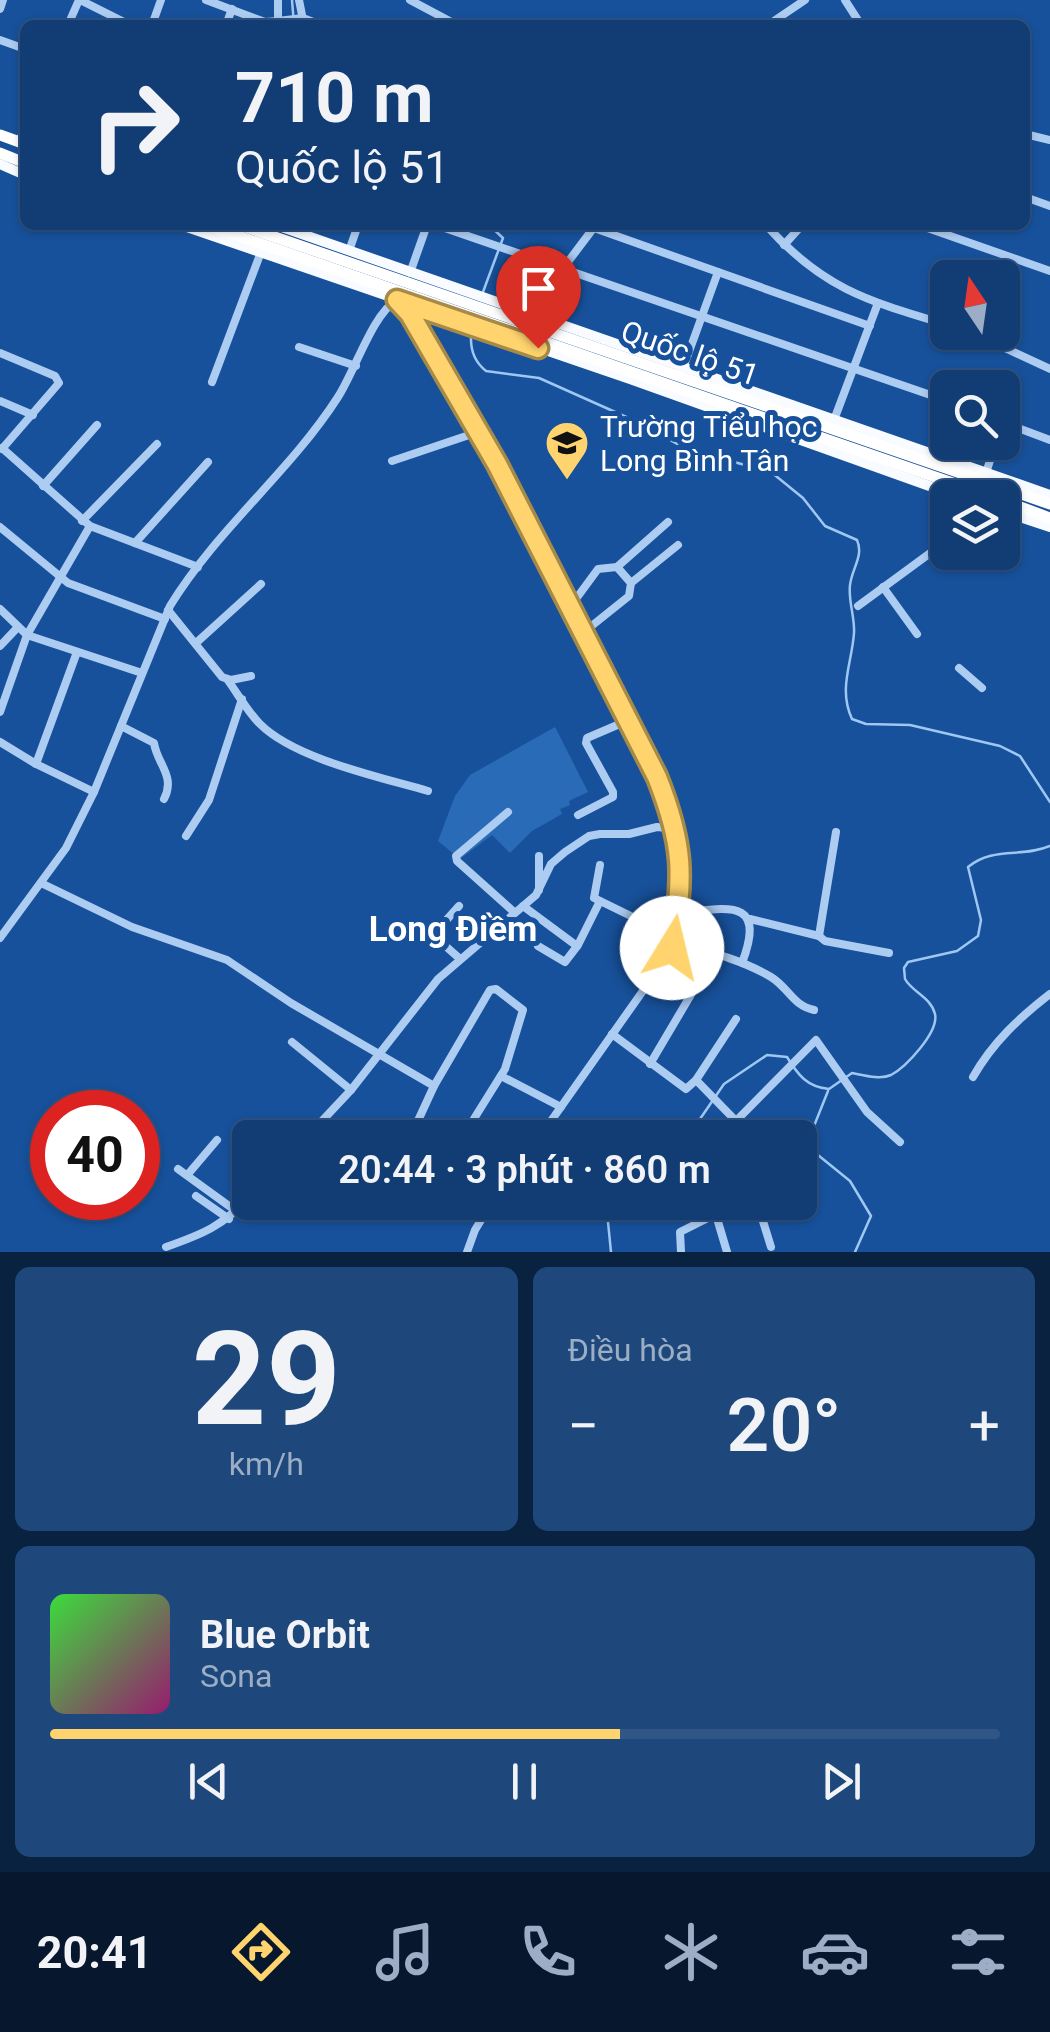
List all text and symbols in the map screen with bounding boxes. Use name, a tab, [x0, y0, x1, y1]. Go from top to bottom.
text: 710 m	[235, 57, 434, 139]
icon: right	[70, 60, 200, 190]
text: Quốc lộ 51	[235, 141, 450, 194]
pin	[496, 246, 581, 349]
north arrow	[930, 260, 1020, 350]
map controls	[930, 260, 1020, 570]
icon: arrive	[511, 261, 566, 316]
street label: Quốc lộ 51	[617, 313, 763, 393]
button: search	[930, 370, 1020, 460]
place label: Trường Tiểu học Long Bình Tân	[600, 409, 817, 478]
school or university icon: Trường Tiểu học Long Bình Tân	[544, 420, 590, 481]
button: layers	[930, 480, 1020, 570]
position arrow	[620, 896, 724, 1000]
district label: Long Điềm	[369, 909, 537, 950]
speed limit sign: 40	[30, 1090, 160, 1220]
text: 20:44 · 3 phút · 860 m	[338, 1148, 711, 1192]
text: 29	[192, 1303, 341, 1456]
text: Điều hòa	[568, 1331, 693, 1369]
text: 20°	[727, 1381, 841, 1469]
text: −	[568, 1394, 599, 1458]
text: +	[969, 1394, 1000, 1458]
text: km/h	[229, 1445, 304, 1483]
text: Blue Orbit	[200, 1613, 370, 1657]
text: Sona	[200, 1657, 272, 1695]
icon: previous	[181, 1754, 236, 1809]
icon: pause	[497, 1754, 552, 1809]
icon: next	[814, 1754, 869, 1809]
icon: directions	[226, 1917, 296, 1987]
icon: music	[370, 1917, 440, 1987]
icon: phone	[513, 1917, 583, 1987]
icon: climate	[656, 1917, 726, 1987]
icon: car	[800, 1917, 870, 1987]
icon: filters	[943, 1917, 1013, 1987]
text: 20:41	[37, 1926, 153, 1979]

